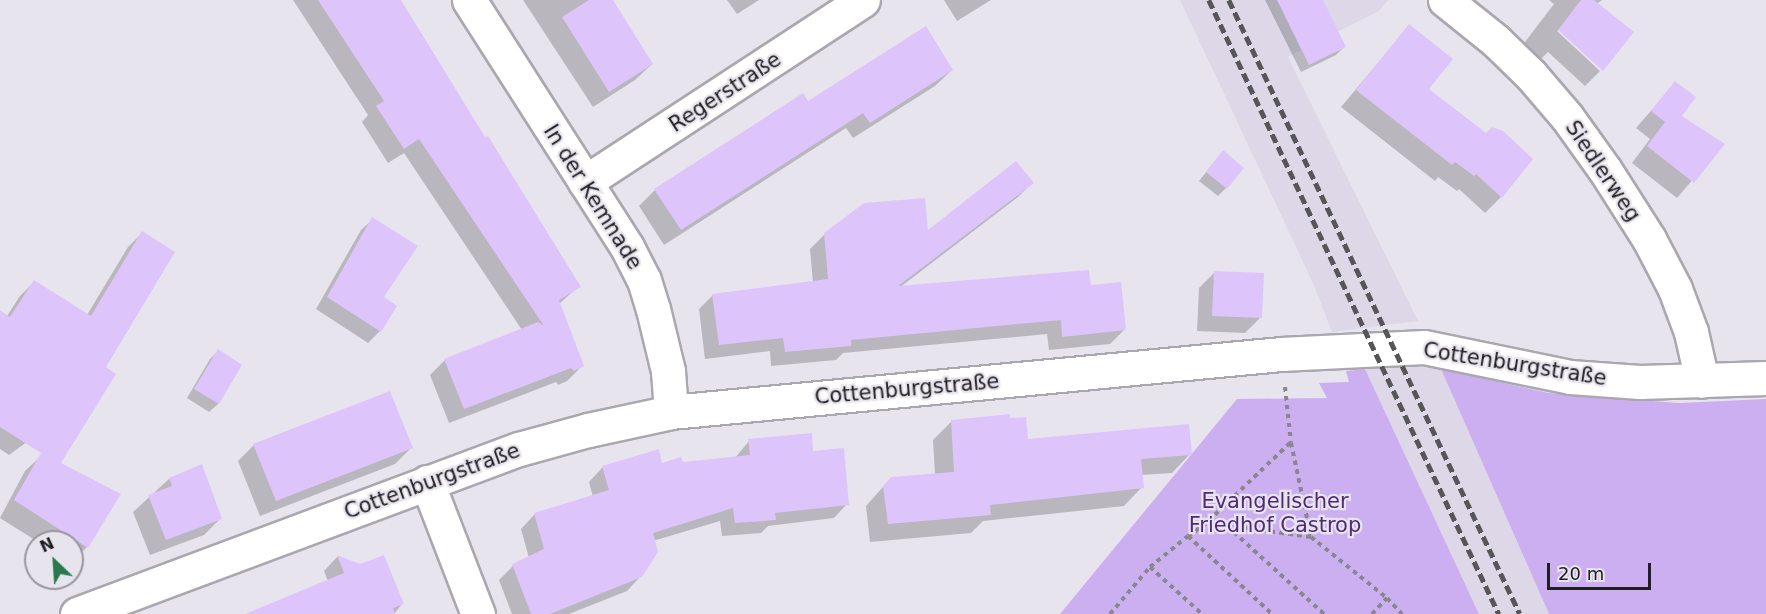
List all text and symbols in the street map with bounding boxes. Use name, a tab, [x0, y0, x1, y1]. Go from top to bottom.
street label: Regerstraße	[664, 47, 786, 137]
street label: Siedlerweg	[1560, 116, 1646, 226]
street label: In der Kemnade	[538, 120, 648, 274]
street label: Cottenburgstraße	[1422, 337, 1608, 391]
street label: Cottenburgstraße	[814, 368, 1000, 410]
street label: Cottenburgstraße	[341, 437, 523, 525]
park label: Evangelischer Friedhof Castrop	[1189, 488, 1361, 538]
north arrow	[24, 530, 84, 590]
text: N	[37, 534, 57, 556]
scale bar	[1550, 551, 1654, 589]
text: 20 m	[1558, 563, 1604, 584]

